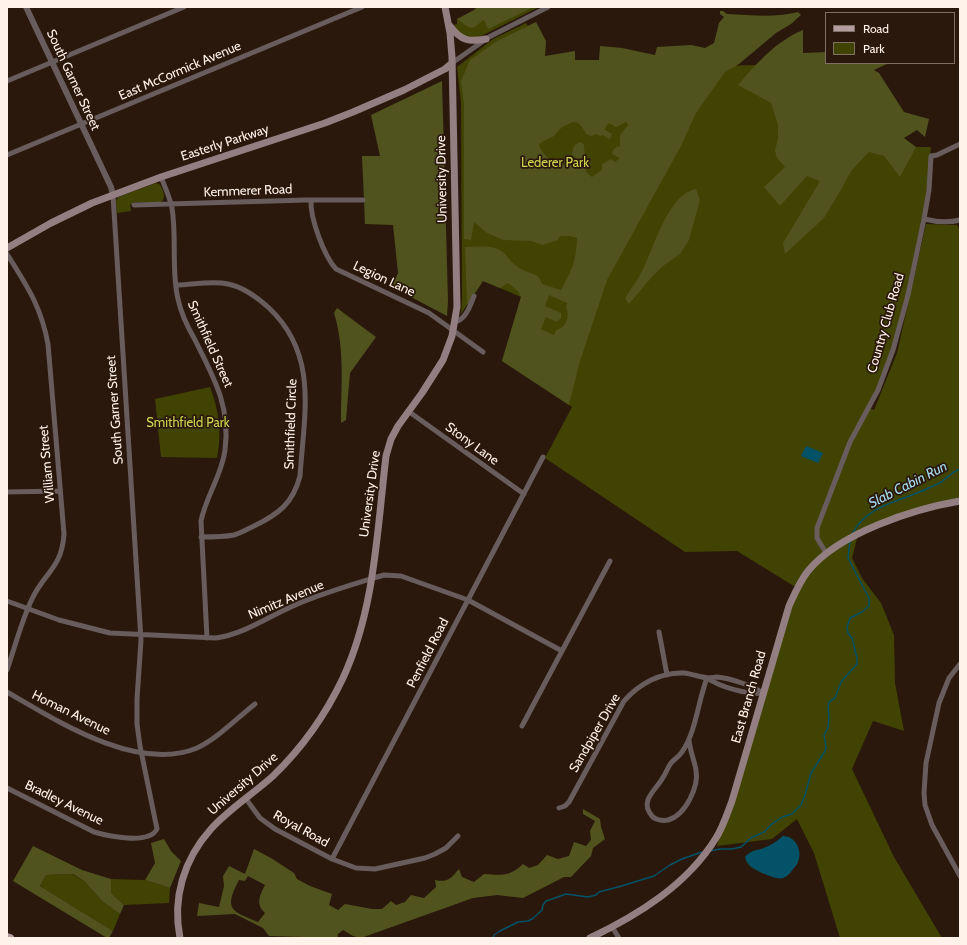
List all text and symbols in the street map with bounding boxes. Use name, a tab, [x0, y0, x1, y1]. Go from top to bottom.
legend	[825, 12, 955, 64]
text: Road	[863, 21, 889, 36]
street label: South Garner Street	[43, 27, 103, 133]
street label: East McCormick Avenue	[116, 38, 244, 104]
text: Park	[863, 41, 885, 56]
street label: Easterly Parkway	[179, 121, 271, 165]
street label: University Drive	[433, 135, 451, 223]
park label: Lederer Park	[521, 155, 589, 171]
street label: Kemmerer Road	[203, 182, 293, 200]
street label: Legion Lane	[351, 258, 417, 300]
street label: Country Club Road	[864, 271, 908, 375]
street label: Smithfield Street	[184, 298, 236, 390]
street label: South Garner Street	[103, 355, 127, 465]
street label: Smithfield Circle	[282, 378, 300, 470]
park label: Smithfield Park	[146, 415, 230, 431]
street label: Stony Lane	[442, 419, 502, 469]
street label: William Street	[36, 425, 58, 503]
street label: University Drive	[356, 450, 384, 538]
water label: Slab Cabin Run	[866, 458, 950, 512]
street label: Nimitz Avenue	[246, 577, 326, 623]
street label: Penfield Road	[404, 616, 452, 690]
street label: East Branch Road	[728, 649, 770, 745]
street label: Homan Avenue	[29, 687, 113, 739]
street label: Sandpiper Drive	[566, 691, 624, 775]
street label: University Drive	[205, 749, 281, 819]
street label: Bradley Avenue	[22, 777, 106, 829]
street label: Royal Road	[270, 807, 332, 851]

